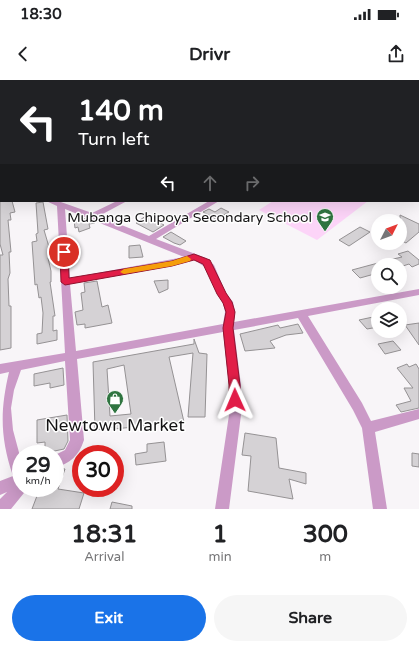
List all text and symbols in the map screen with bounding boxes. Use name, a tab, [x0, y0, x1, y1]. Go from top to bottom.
text: 18:30	[20, 5, 62, 23]
icon: back	[12, 43, 34, 65]
text: Drivr	[189, 43, 230, 65]
icon: share	[385, 43, 407, 65]
text: 140 m	[78, 94, 164, 128]
icon: left	[12, 96, 64, 148]
text: Turn left	[78, 128, 150, 150]
icon: left	[157, 172, 179, 194]
icon: ahead	[199, 172, 221, 194]
icon: right	[241, 172, 263, 194]
school or university icon: Mubanga Chipoya Secondary School	[315, 207, 335, 232]
place label: Mubanga Chipoya Secondary School	[67, 209, 312, 226]
north arrow	[371, 214, 407, 250]
map controls	[371, 214, 407, 338]
pin	[47, 235, 81, 269]
icon: arrive	[53, 241, 75, 263]
button: search	[371, 258, 407, 294]
button: layers	[371, 302, 407, 338]
position arrow	[214, 379, 256, 421]
shop icon: Newtown Market	[105, 389, 125, 414]
place label: Newtown Market	[45, 415, 185, 436]
speed limit sign: 30	[72, 445, 124, 497]
text: 29	[25, 454, 51, 478]
text: km/h	[25, 475, 51, 487]
text: 18:31	[71, 520, 138, 549]
text: 1	[213, 520, 228, 549]
text: 300	[303, 520, 348, 549]
text: Arrival	[84, 549, 124, 565]
text: min	[209, 549, 232, 565]
text: m	[319, 549, 331, 565]
button: Exit	[12, 595, 206, 641]
button: Share	[214, 595, 407, 641]

